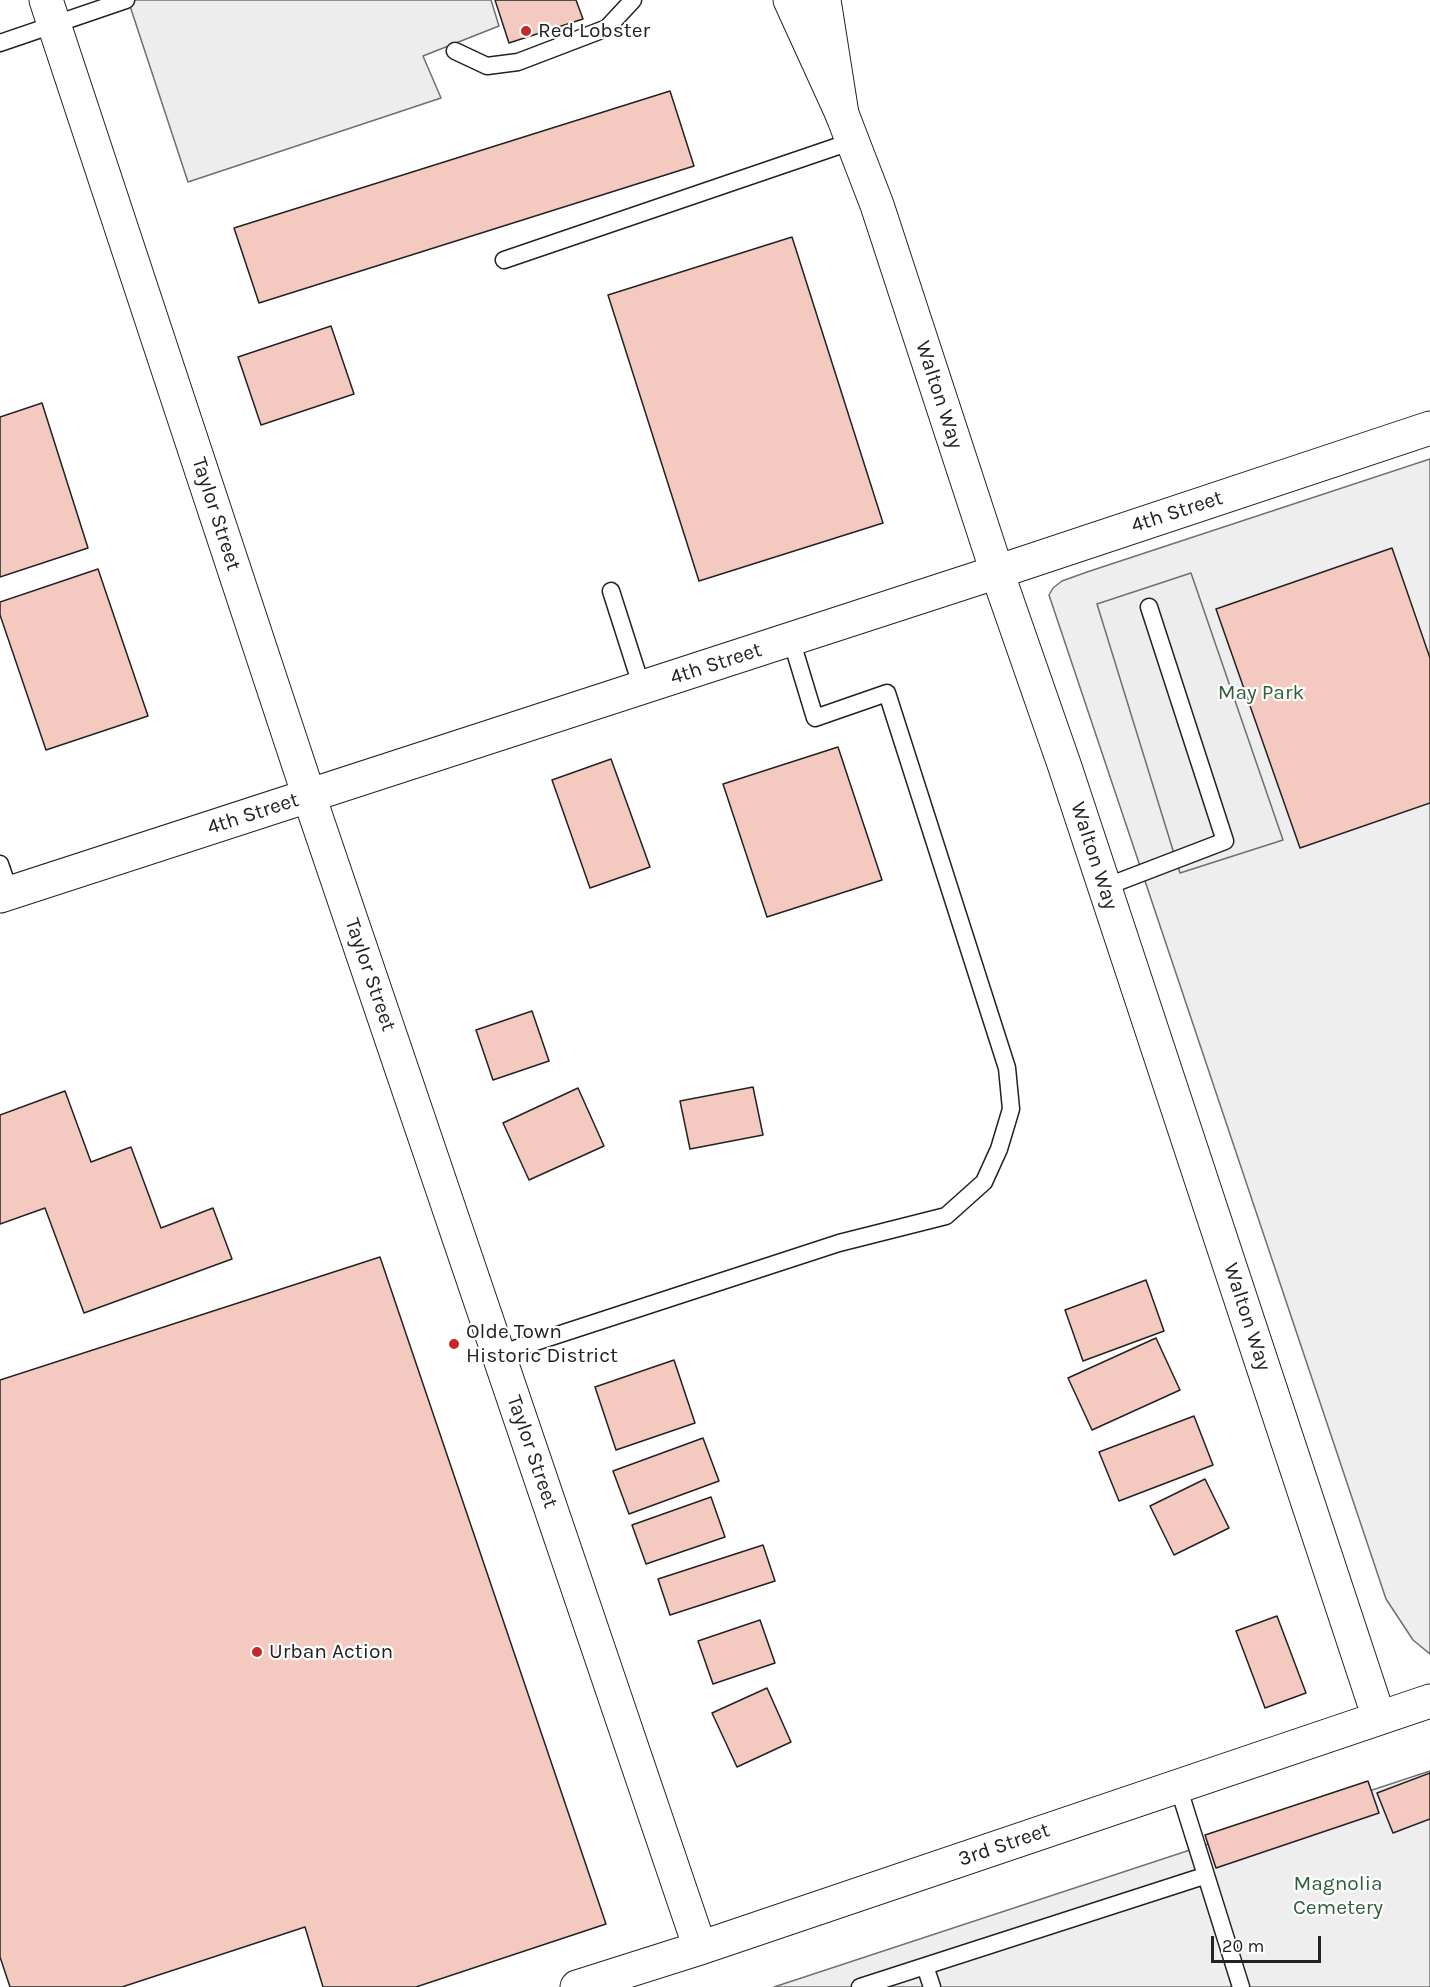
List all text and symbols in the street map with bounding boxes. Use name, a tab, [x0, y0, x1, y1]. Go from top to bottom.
place label: Red Lobster	[538, 18, 650, 44]
marker: Red Lobster	[519, 24, 533, 38]
street label: Walton Way	[910, 338, 968, 452]
street label: Taylor Street	[186, 454, 246, 574]
street label: 4th Street	[1128, 485, 1226, 539]
street label: 4th Street	[667, 637, 765, 691]
park label: May Park	[1218, 680, 1304, 706]
street label: 4th Street	[204, 787, 302, 841]
street label: Walton Way	[1065, 799, 1123, 913]
street label: Taylor Street	[339, 915, 401, 1035]
street label: Walton Way	[1218, 1260, 1276, 1374]
place label: Olde Town Historic District	[466, 1319, 618, 1369]
marker: Olde Town Historic District	[447, 1337, 461, 1351]
street label: Taylor Street	[501, 1392, 563, 1512]
place label: Urban Action	[269, 1639, 393, 1665]
marker: Urban Action	[250, 1645, 264, 1659]
street label: 3rd Street	[955, 1818, 1053, 1872]
park label: Magnolia Cemetery	[1293, 1871, 1383, 1921]
scale bar	[1214, 1924, 1324, 1962]
text: 20 m	[1222, 1935, 1264, 1957]

